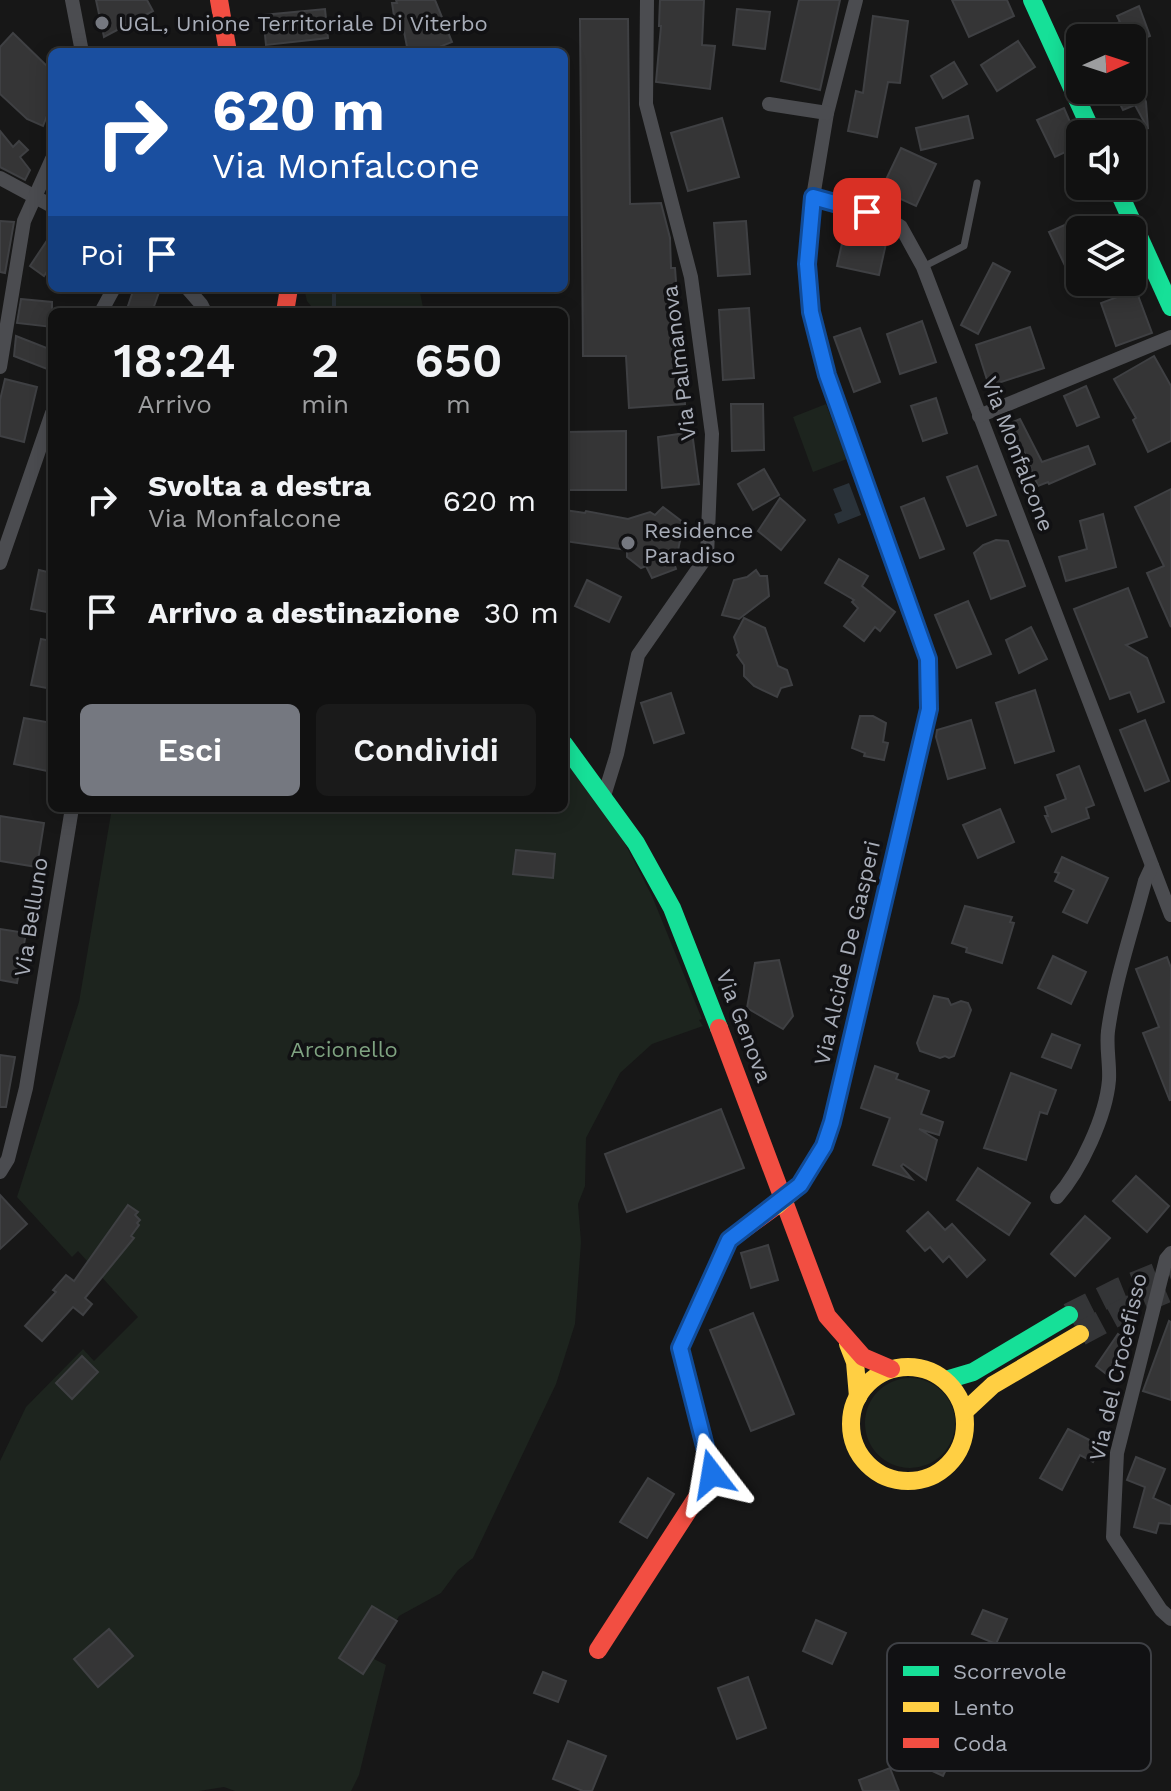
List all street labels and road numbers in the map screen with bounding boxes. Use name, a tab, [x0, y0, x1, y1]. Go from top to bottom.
street label: Via Palmanova	[657, 284, 701, 442]
street label: Via Monfalcone	[977, 373, 1059, 535]
street label: Via Alcide De Gasperi	[809, 838, 885, 1068]
street label: Via Belluno	[9, 856, 53, 978]
street label: Via Genova	[711, 966, 777, 1086]
street label: Via del Crocefisso	[1084, 1271, 1152, 1463]

